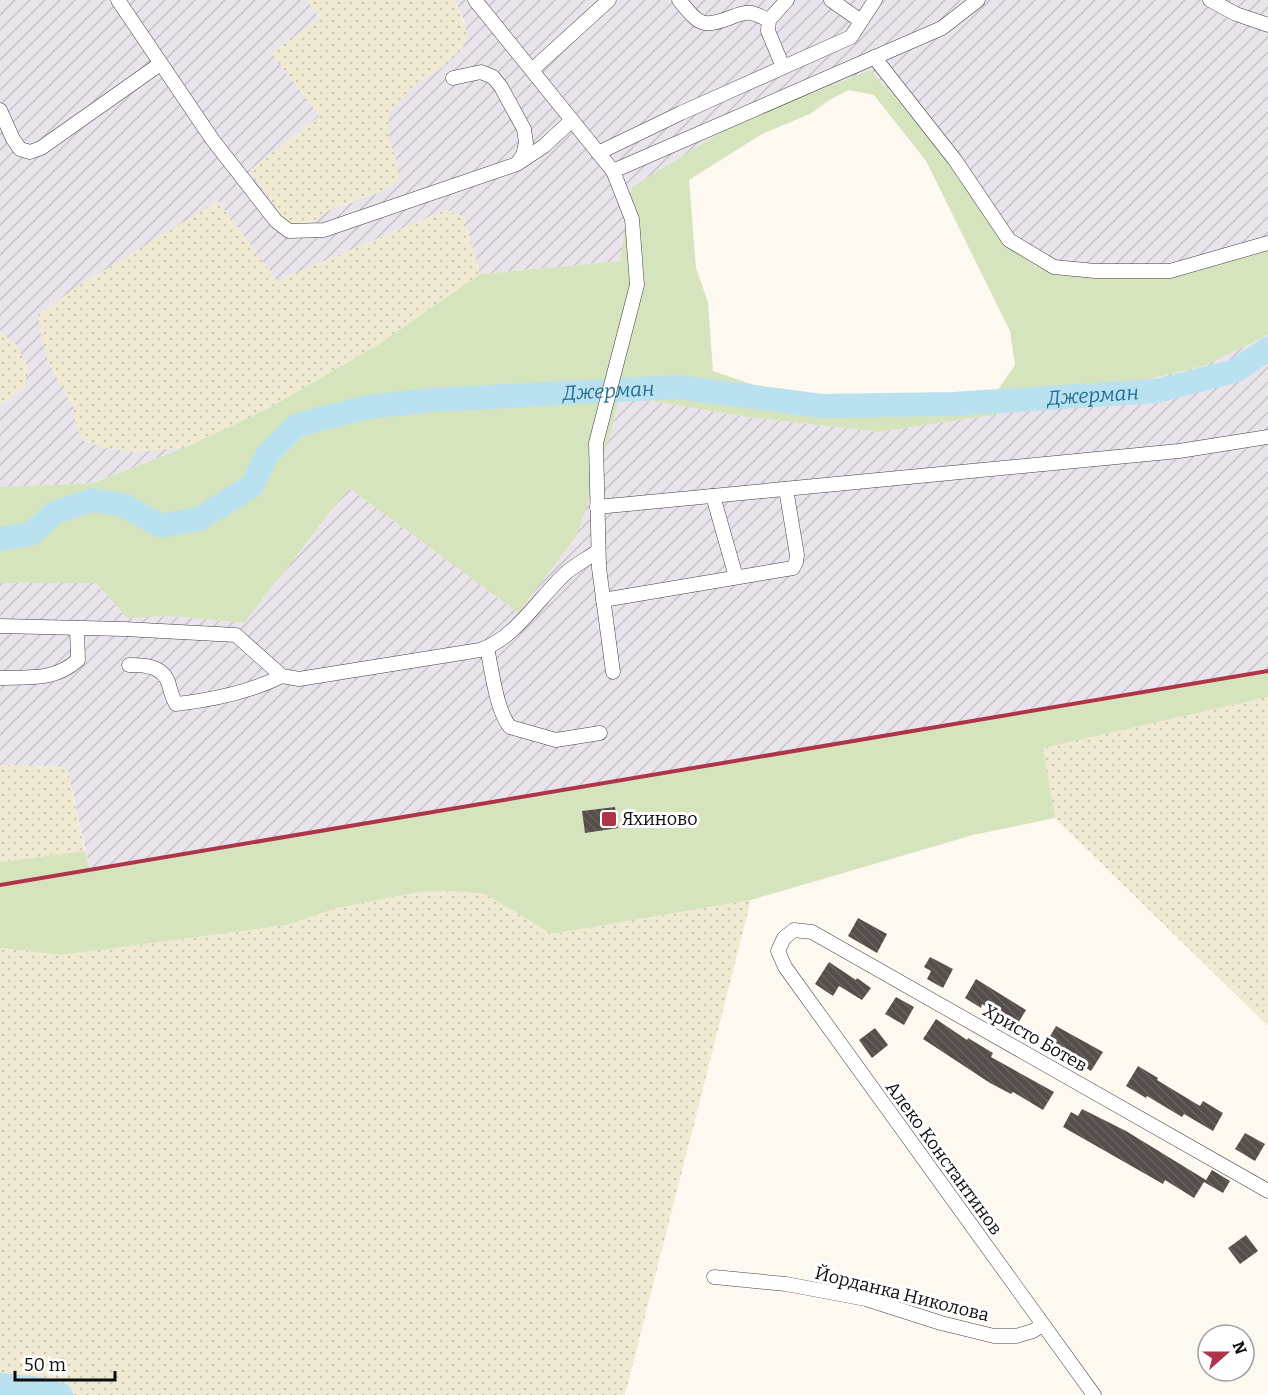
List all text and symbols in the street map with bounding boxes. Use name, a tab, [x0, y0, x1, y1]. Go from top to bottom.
water label: Джерман	[560, 376, 655, 405]
water label: Джерман	[1045, 380, 1139, 410]
place label: Яхиново	[622, 808, 698, 830]
marker: Яхиново	[600, 810, 618, 828]
street label: Христо Ботев	[979, 999, 1091, 1077]
street label: Алеко Константинов	[881, 1077, 1007, 1239]
street label: Йорданка Николова	[813, 1262, 991, 1326]
north arrow	[1196, 1323, 1256, 1383]
text: N	[1228, 1339, 1251, 1357]
scale bar	[15, 1344, 116, 1382]
text: 50 m	[24, 1354, 66, 1376]

